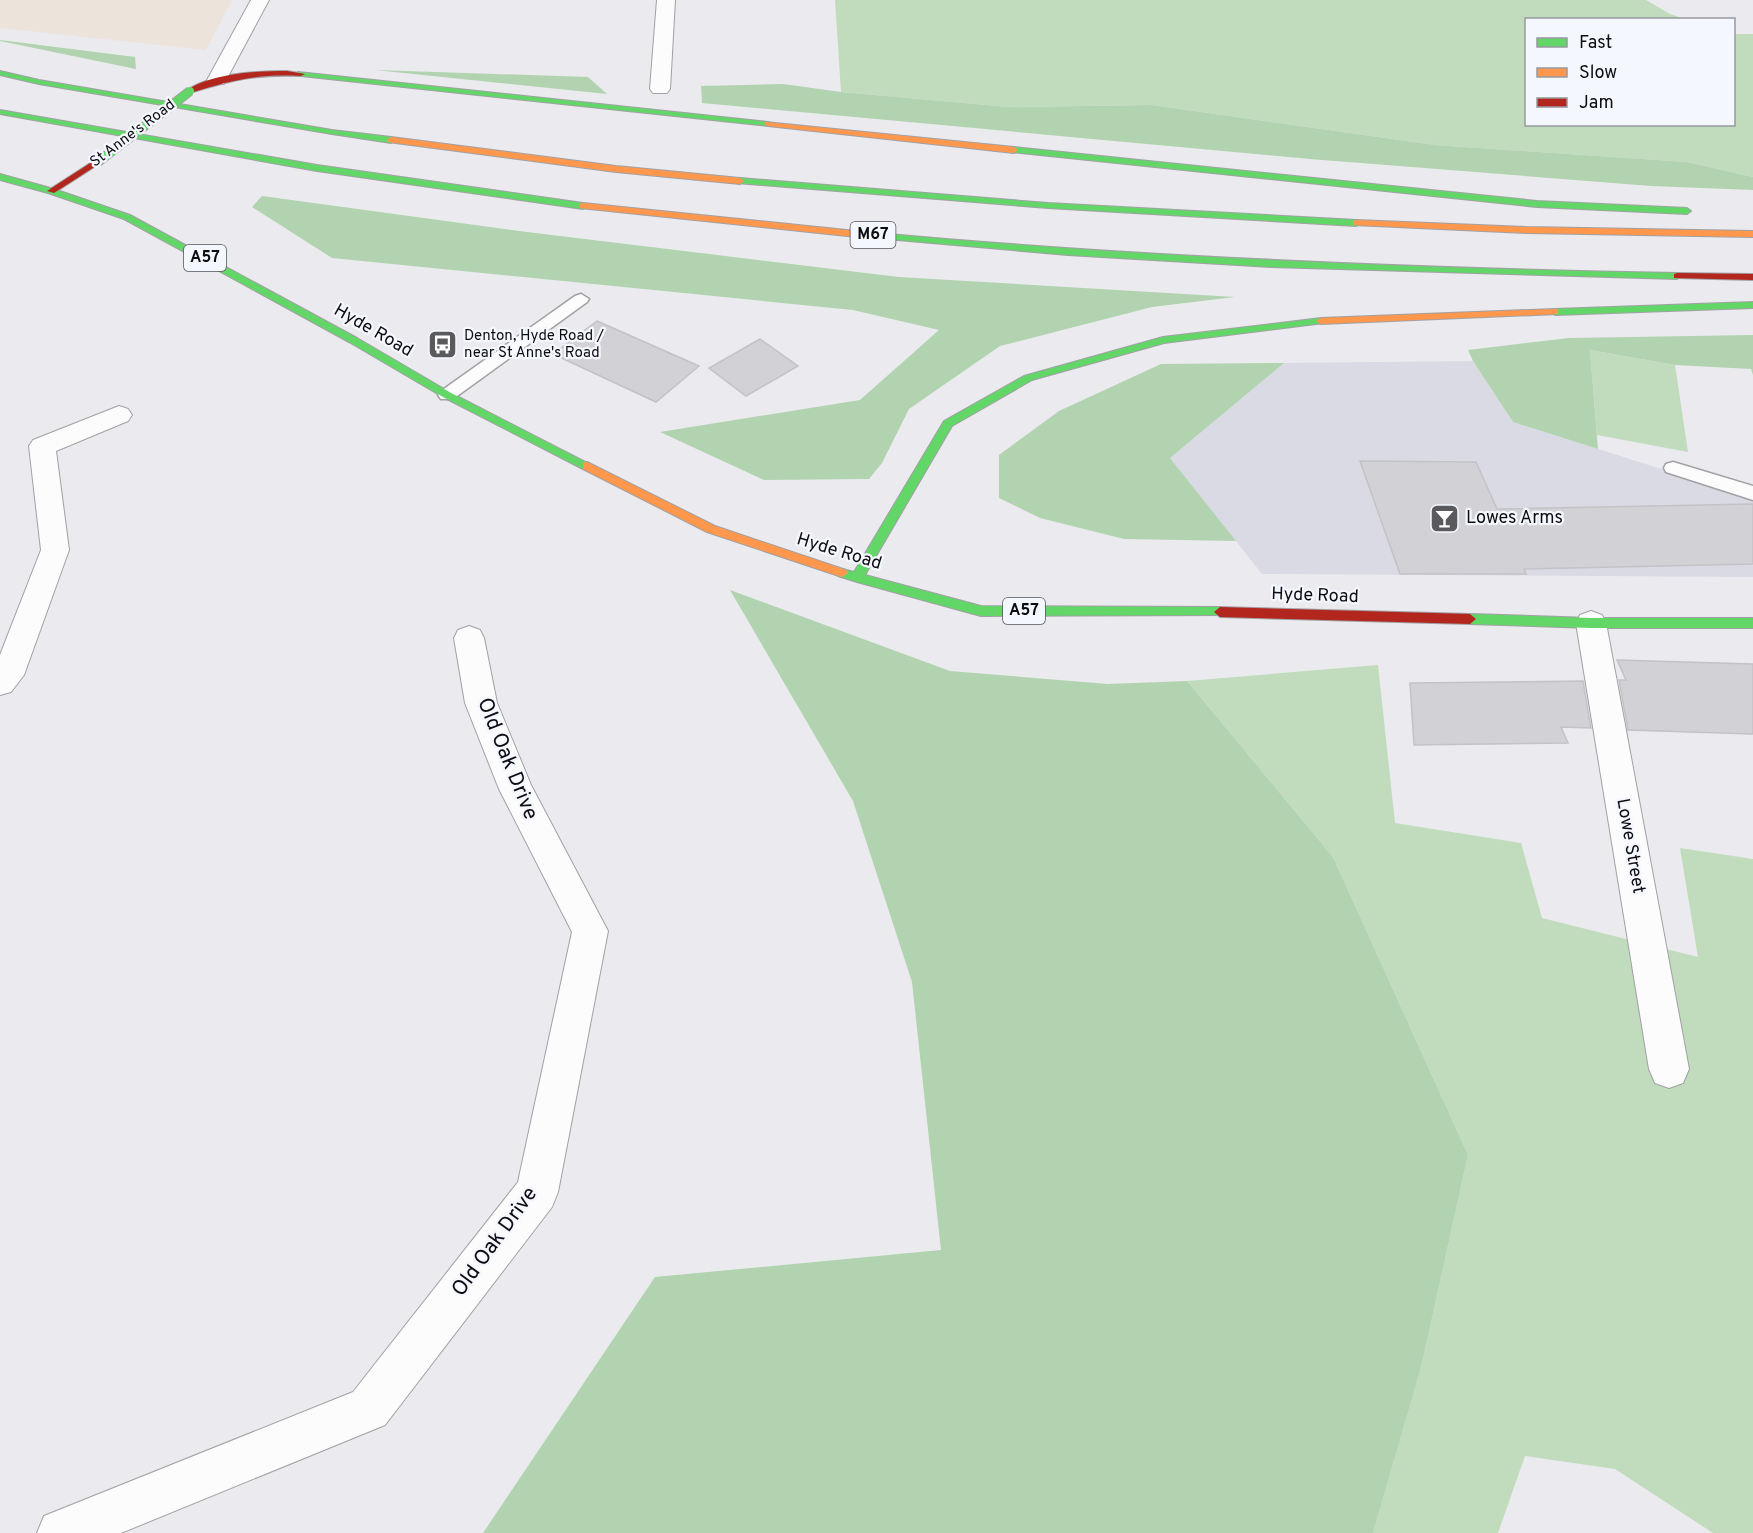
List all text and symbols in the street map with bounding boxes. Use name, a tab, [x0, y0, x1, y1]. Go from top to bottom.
legend	[1525, 18, 1735, 126]
text: Fast	[1579, 32, 1612, 55]
text: Slow	[1579, 62, 1617, 85]
text: Jam	[1579, 92, 1614, 115]
street label: St Anne's Road	[87, 96, 179, 172]
road number: M67	[850, 222, 896, 248]
road number: A57	[184, 245, 226, 271]
street label: Hyde Road	[329, 299, 417, 363]
place label: Denton, Hyde Road / near St Anne's Road	[464, 327, 605, 363]
bus stop icon: Denton, Hyde Road / near St Anne's Road	[427, 329, 459, 361]
bar icon: Lowes Arms	[1429, 502, 1461, 534]
place label: Lowes Arms	[1466, 507, 1563, 530]
street label: Hyde Road	[794, 528, 884, 576]
street label: Hyde Road	[1271, 583, 1359, 609]
road number: A57	[1003, 598, 1045, 624]
street label: Old Oak Drive	[470, 694, 544, 824]
street label: Lowe Street	[1610, 797, 1650, 895]
street label: Old Oak Drive	[446, 1182, 544, 1302]

